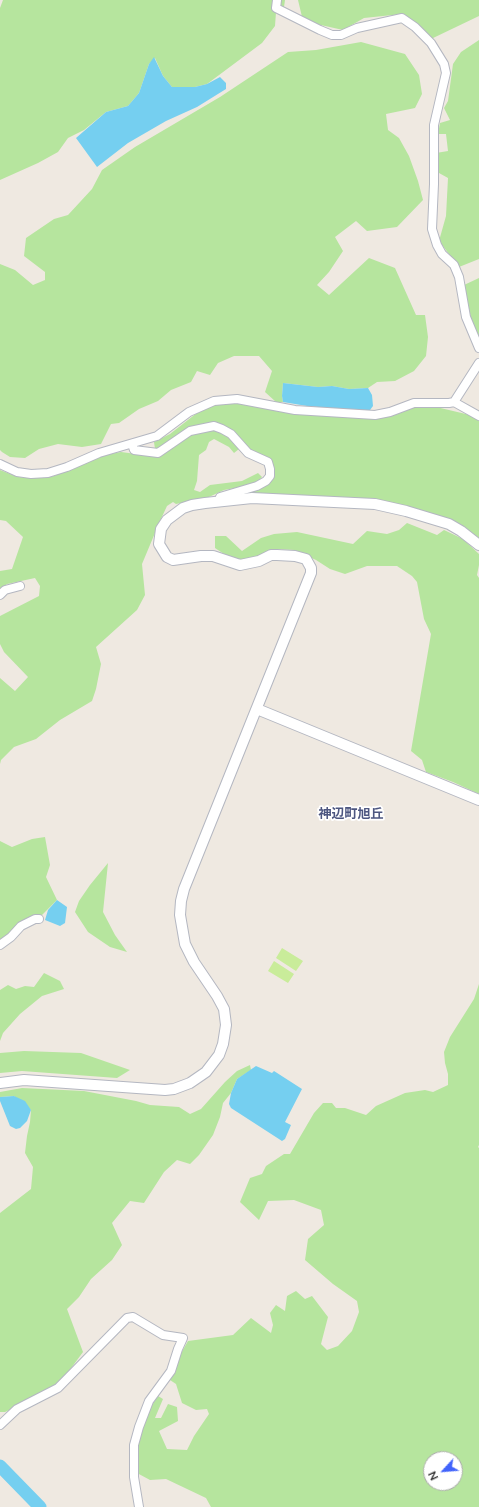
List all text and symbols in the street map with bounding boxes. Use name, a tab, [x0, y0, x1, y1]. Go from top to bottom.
district label: 神辺町旭丘	[319, 806, 383, 822]
north arrow	[423, 1451, 463, 1491]
text: N	[425, 1469, 440, 1483]

